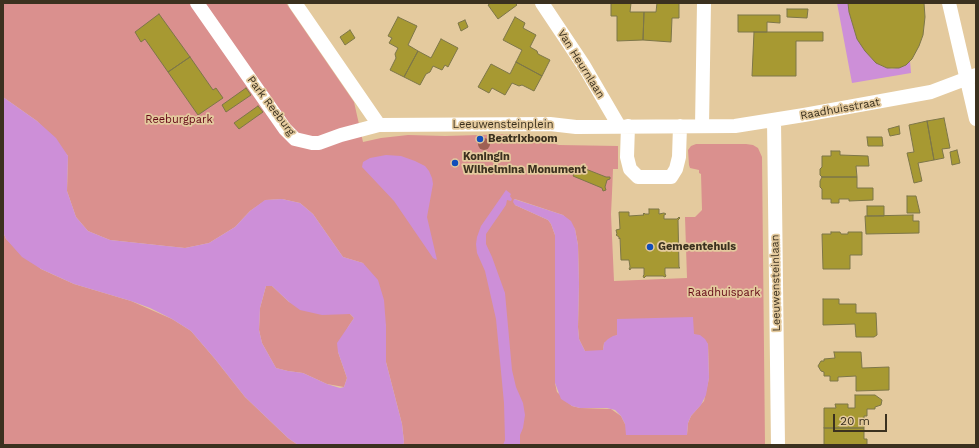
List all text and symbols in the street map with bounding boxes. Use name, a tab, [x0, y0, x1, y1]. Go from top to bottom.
street label: Van Heurnlaan	[555, 27, 607, 101]
street label: Park Reeburg	[244, 74, 298, 138]
street label: Raadhuisstraat	[799, 96, 881, 122]
park label: Reeburgpark	[145, 113, 213, 127]
street label: Leeuwensteinplein	[453, 118, 553, 132]
place label: Beatrixboom	[488, 132, 558, 146]
marker: Beatrixboom	[475, 134, 485, 144]
place label: Koningin Wilhelmina Monument	[463, 150, 586, 176]
marker: Koningin Wilhelmina Monument	[450, 158, 460, 168]
street label: Leeuwensteinlaan	[769, 234, 783, 332]
place label: Gemeentehuis	[658, 240, 736, 254]
marker: Gemeentehuis	[645, 242, 655, 252]
park label: Raadhuispark	[688, 286, 760, 300]
scale bar	[835, 406, 889, 432]
text: 20 m	[840, 414, 870, 428]

